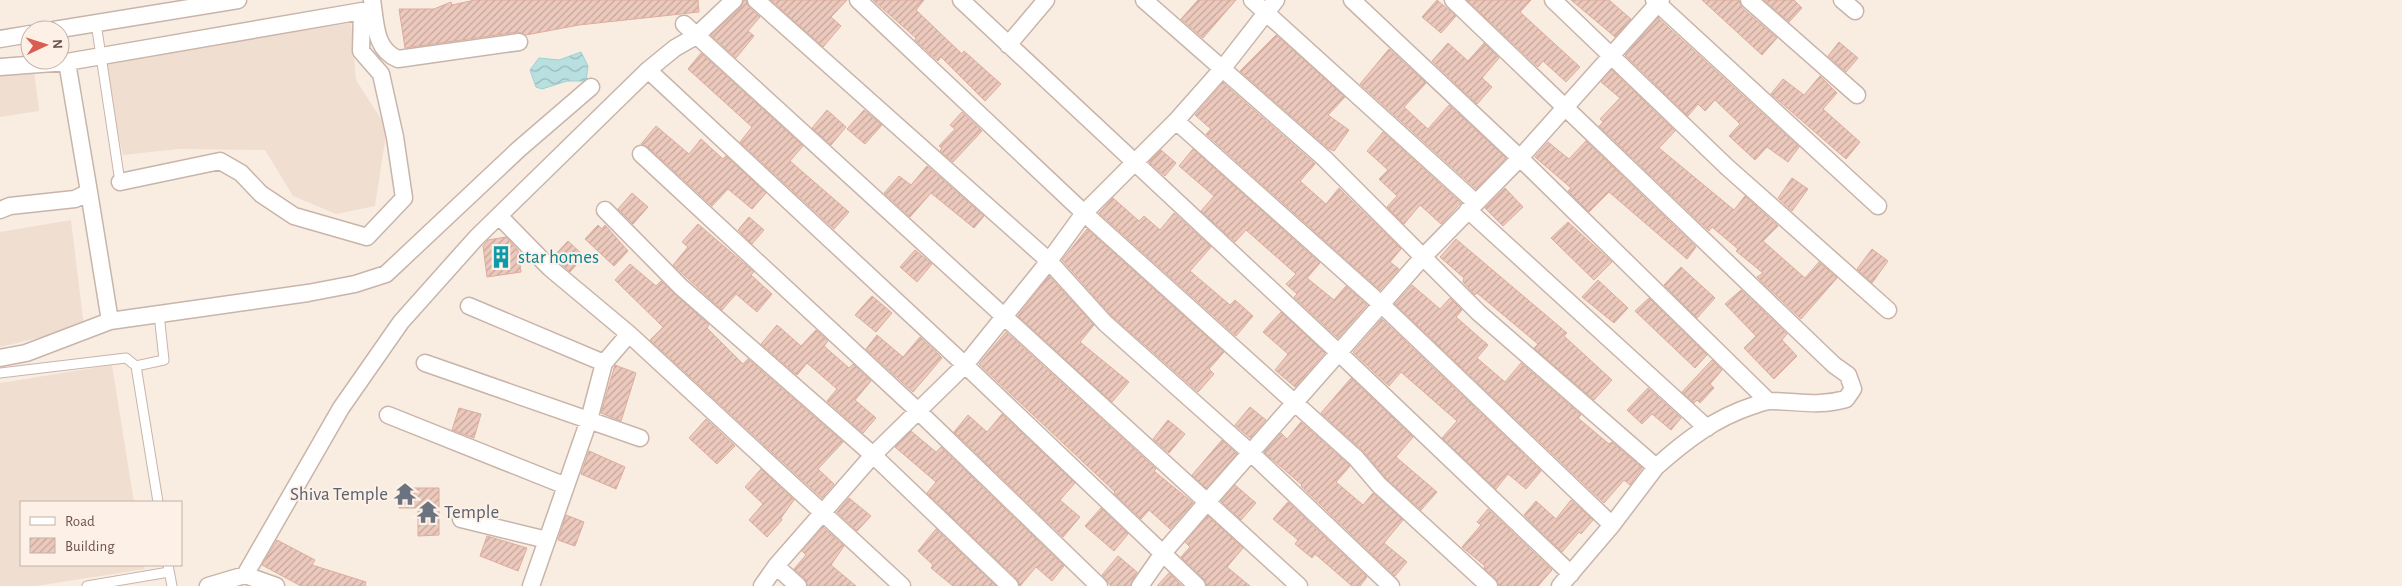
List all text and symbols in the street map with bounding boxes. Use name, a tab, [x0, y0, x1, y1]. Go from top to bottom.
north arrow	[20, 20, 70, 70]
text: N	[50, 39, 64, 50]
building icon: star homes	[488, 244, 514, 270]
place label: star homes	[518, 248, 599, 267]
temple icon: Shiva Temple	[392, 481, 418, 507]
place label: Shiva Temple	[290, 485, 388, 504]
temple icon: Temple	[415, 499, 441, 525]
legend	[20, 501, 182, 566]
place label: Temple	[444, 503, 499, 522]
text: Road	[65, 514, 95, 529]
text: Building	[65, 539, 115, 554]

